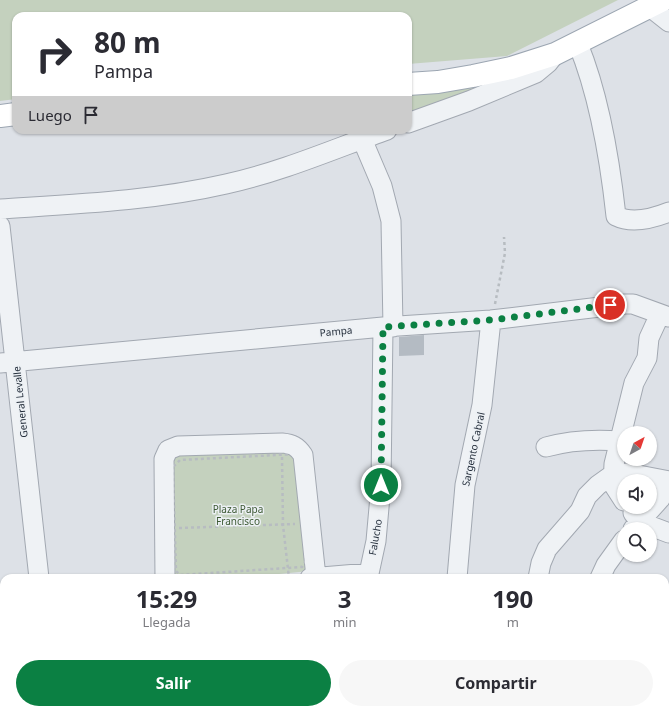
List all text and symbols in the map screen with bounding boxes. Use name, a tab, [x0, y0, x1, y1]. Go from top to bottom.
text: 80 m	[94, 23, 161, 61]
icon: right	[28, 28, 80, 80]
text: Pampa	[94, 59, 153, 83]
icon: arrive	[80, 104, 102, 126]
text: Luego	[28, 105, 72, 125]
pin	[593, 288, 627, 322]
icon: arrive	[599, 294, 621, 316]
street label: Pampa	[319, 323, 353, 339]
street label: General Levalle	[9, 365, 31, 438]
street label: Sargento Cabral	[458, 411, 488, 487]
north arrow	[617, 426, 657, 466]
map controls	[617, 426, 657, 562]
position arrow	[360, 464, 402, 506]
button: sound	[617, 474, 657, 514]
park label: Plaza Papa Francisco	[213, 502, 263, 528]
street label: Falucho	[365, 518, 385, 556]
button: search	[617, 522, 657, 562]
text: 15:29	[136, 582, 197, 615]
text: 3	[338, 582, 352, 615]
text: 190	[492, 582, 533, 615]
text: Llegada	[142, 613, 191, 631]
text: min	[333, 613, 356, 631]
text: m	[507, 613, 519, 631]
button: Salir	[16, 660, 331, 706]
button: Compartir	[339, 660, 653, 706]

